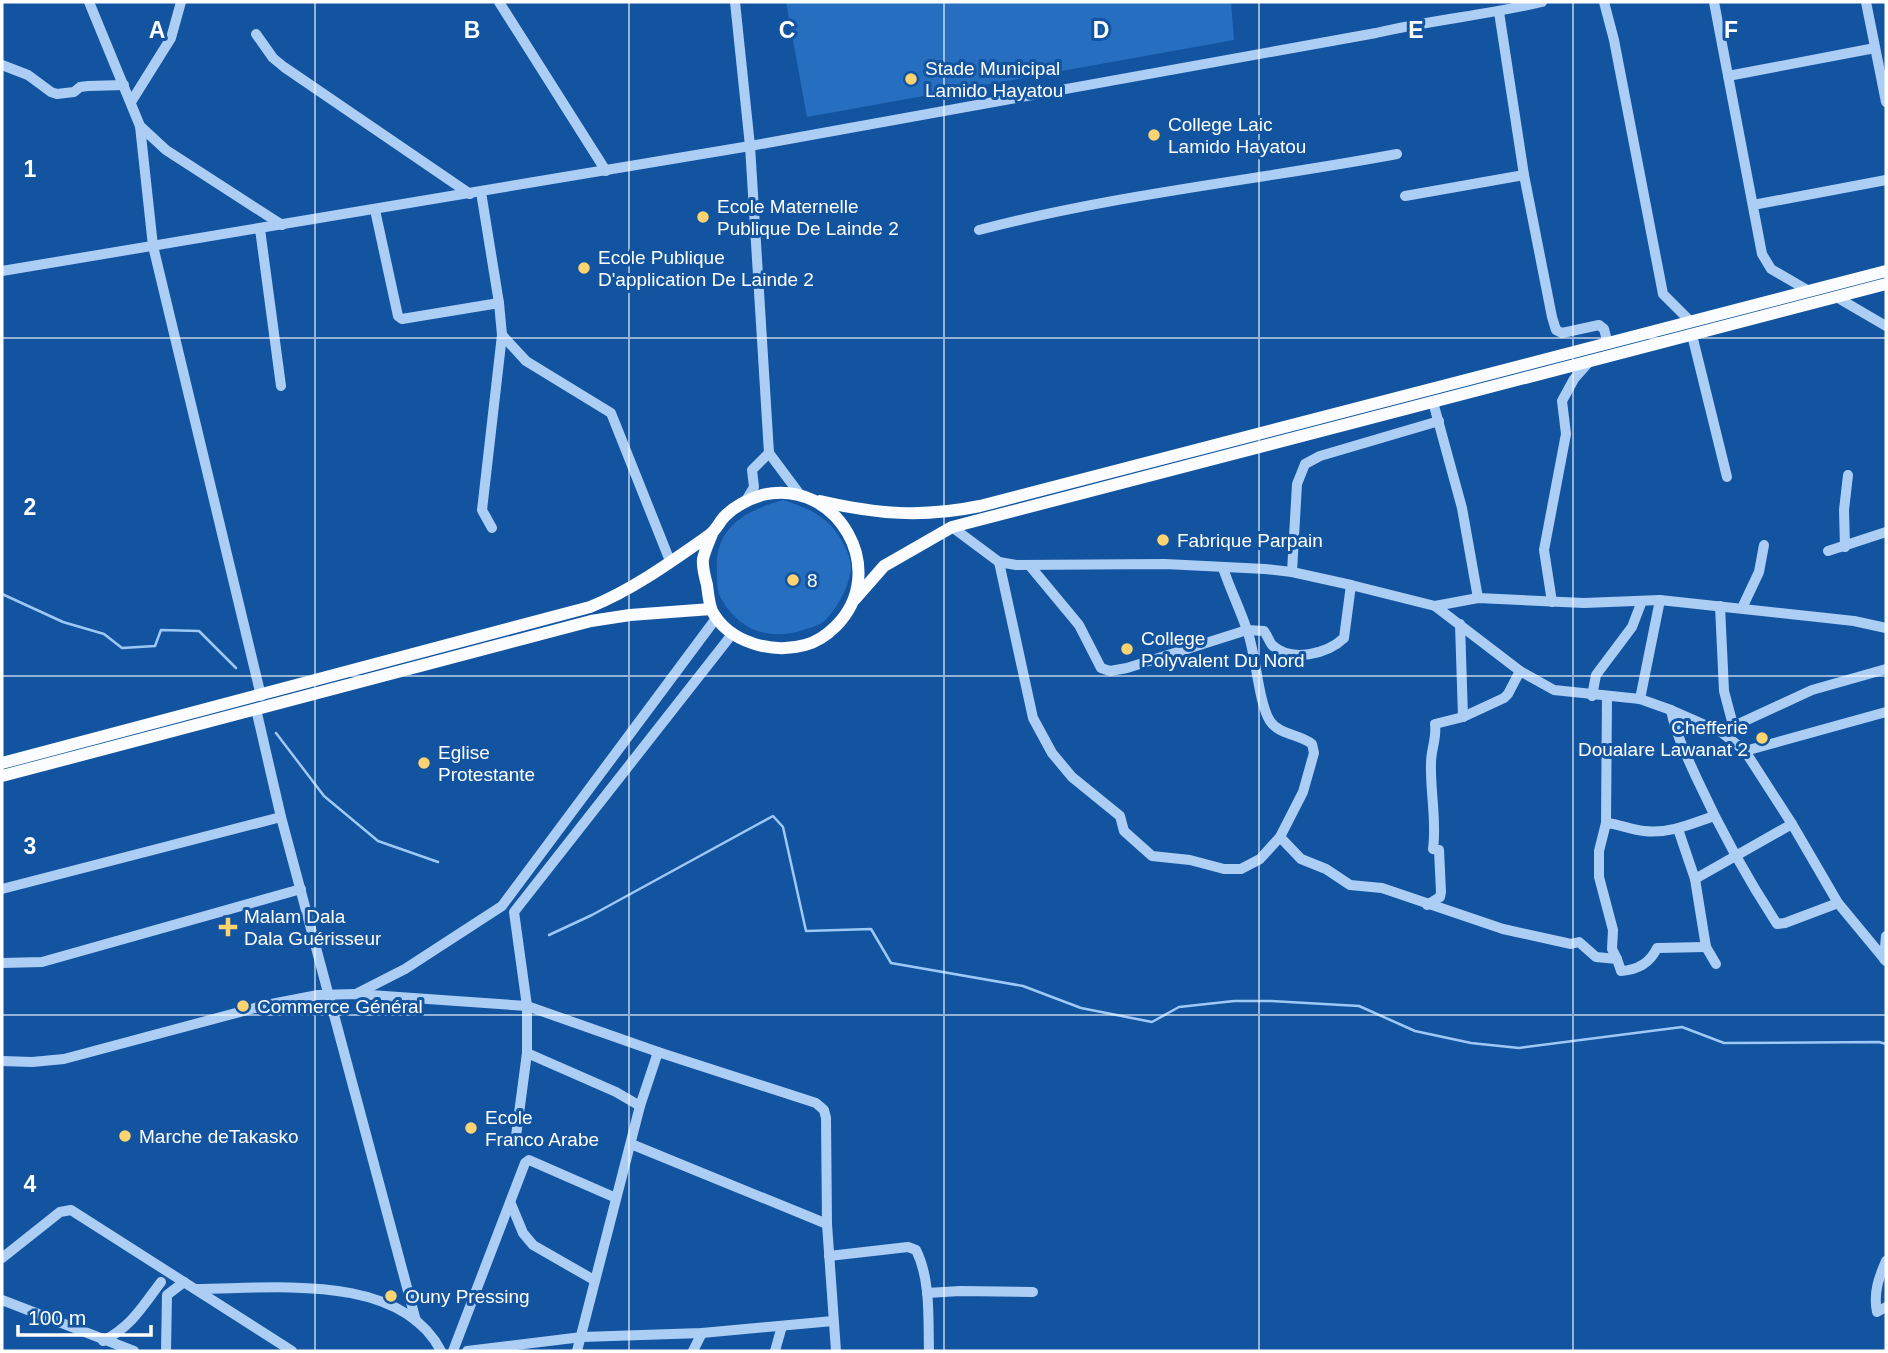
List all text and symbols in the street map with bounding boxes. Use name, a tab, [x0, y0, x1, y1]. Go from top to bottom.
text: A	[149, 17, 165, 43]
text: B	[464, 17, 480, 43]
text: C	[779, 17, 795, 43]
text: D	[1093, 17, 1109, 43]
text: E	[1408, 17, 1424, 43]
text: F	[1724, 17, 1738, 43]
place label: Stade Municipal Lamido Hayatou	[925, 58, 1063, 101]
marker: Stade Municipal Lamido Hayatou	[903, 71, 919, 87]
place label: College Laic Lamido Hayatou	[1168, 114, 1306, 157]
marker: College Laic Lamido Hayatou	[1146, 127, 1162, 143]
text: 1	[24, 156, 37, 182]
place label: Ecole Maternelle Publique De Lainde 2	[717, 196, 899, 239]
marker: Ecole Maternelle Publique De Lainde 2	[695, 209, 711, 225]
place label: Ecole Publique D'application De Lainde 2	[598, 247, 814, 290]
marker: Ecole Publique D'application De Lainde 2	[576, 260, 592, 276]
text: 2	[24, 494, 36, 520]
place label: Fabrique Parpain	[1177, 530, 1323, 551]
marker: Fabrique Parpain	[1155, 532, 1171, 548]
place label: 8	[807, 570, 818, 591]
marker: 8	[785, 572, 801, 588]
place label: College Polyvalent Du Nord	[1141, 628, 1305, 671]
marker: College Polyvalent Du Nord	[1119, 641, 1135, 657]
place label: Chefferie Doualare Lawanat 2	[1578, 717, 1748, 760]
marker: Chefferie Doualare Lawanat 2	[1754, 730, 1770, 746]
place label: Eglise Protestante	[438, 742, 535, 785]
marker: Eglise Protestante	[416, 755, 432, 771]
text: 3	[24, 833, 36, 859]
place label: Malam Dala Dala Guérisseur	[244, 906, 382, 949]
marker: Malam Dala Dala Guérisseur	[218, 917, 238, 937]
place label: Commerce Général	[257, 996, 423, 1017]
marker: Commerce Général	[235, 998, 251, 1014]
place label: Ecole Franco Arabe	[485, 1107, 599, 1150]
marker: Ecole Franco Arabe	[463, 1120, 479, 1136]
place label: Marche deTakasko	[139, 1126, 298, 1147]
marker: Marche deTakasko	[117, 1128, 133, 1144]
text: 4	[24, 1171, 37, 1197]
place label: Ouny Pressing	[405, 1286, 530, 1307]
marker: Ouny Pressing	[383, 1288, 399, 1304]
scale bar	[18, 1294, 150, 1338]
text: 100 m	[28, 1306, 86, 1329]

